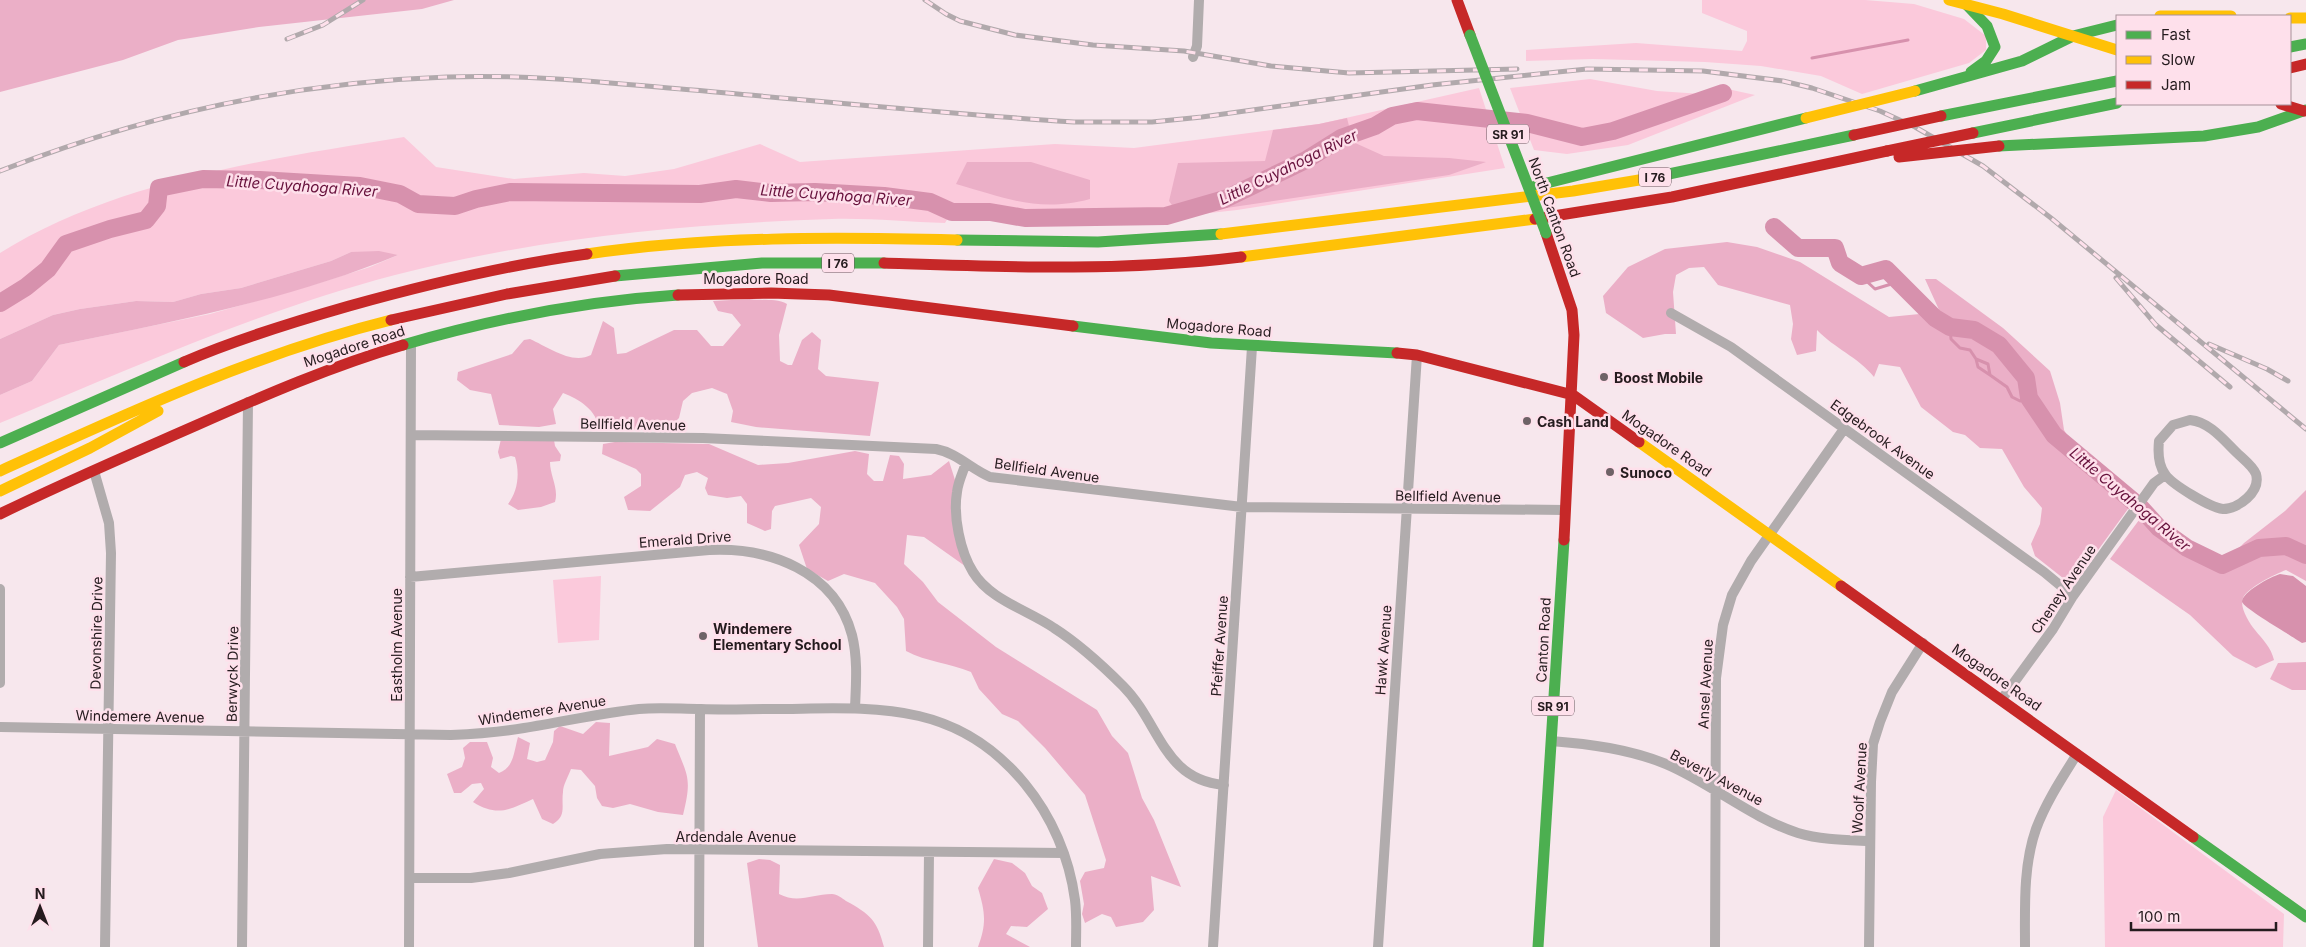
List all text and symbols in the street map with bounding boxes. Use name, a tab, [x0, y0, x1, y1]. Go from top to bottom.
legend	[2116, 15, 2291, 105]
text: Fast	[2161, 25, 2191, 44]
text: Slow	[2161, 50, 2195, 69]
text: Jam	[2161, 75, 2191, 94]
water label: Little Cuyahoga River	[1216, 125, 1361, 209]
road number: SR 91	[1487, 125, 1529, 144]
street label: North Canton Road	[1525, 155, 1585, 279]
road number: I 76	[1639, 168, 1671, 186]
water label: Little Cuyahoga River	[226, 171, 379, 201]
water label: Little Cuyahoga River	[760, 180, 913, 210]
road number: I 76	[822, 254, 854, 272]
street label: Mogadore Road	[703, 270, 809, 287]
street label: Mogadore Road	[1166, 314, 1272, 340]
street label: Mogadore Road	[301, 322, 407, 370]
place label: Boost Mobile	[1614, 369, 1703, 386]
marker: Boost Mobile	[1598, 371, 1610, 383]
street label: Edgebrook Avenue	[1827, 395, 1939, 483]
street label: Mogadore Road	[1619, 406, 1715, 480]
place label: Cash Land	[1537, 413, 1609, 430]
street label: Bellfield Avenue	[580, 415, 686, 433]
marker: Cash Land	[1521, 415, 1533, 427]
water label: Little Cuyahoga River	[2066, 443, 2194, 555]
street label: Bellfield Avenue	[993, 454, 1101, 486]
place label: Sunoco	[1620, 464, 1672, 481]
marker: Sunoco	[1604, 466, 1616, 478]
street label: Bellfield Avenue	[1395, 487, 1501, 505]
street label: Emerald Drive	[638, 527, 732, 551]
street label: Cheney Avenue	[2027, 541, 2099, 637]
street label: Devonshire Drive	[87, 576, 105, 690]
street label: Eastholm Avenue	[388, 588, 405, 702]
street label: Pfeiffer Avenue	[1207, 595, 1231, 697]
street label: Canton Road	[1532, 597, 1554, 683]
street label: Hawk Avenue	[1371, 604, 1395, 696]
place label: Windemere Elementary School	[713, 620, 842, 653]
street label: Berwyck Drive	[223, 626, 241, 722]
marker: Windemere Elementary School	[697, 630, 709, 642]
street label: Ansel Avenue	[1694, 639, 1716, 729]
street label: Mogadore Road	[1949, 640, 2045, 714]
street label: Windemere Avenue	[477, 692, 607, 728]
road number: SR 91	[1532, 696, 1574, 716]
street label: Windemere Avenue	[75, 706, 205, 726]
street label: Woolf Avenue	[1848, 742, 1870, 834]
street label: Beverly Avenue	[1668, 745, 1766, 809]
street label: Ardendale Avenue	[676, 828, 796, 845]
north arrow	[15, 882, 65, 932]
text: N	[35, 885, 45, 902]
scale bar	[2131, 900, 2276, 932]
text: 100 m	[2138, 907, 2180, 926]

